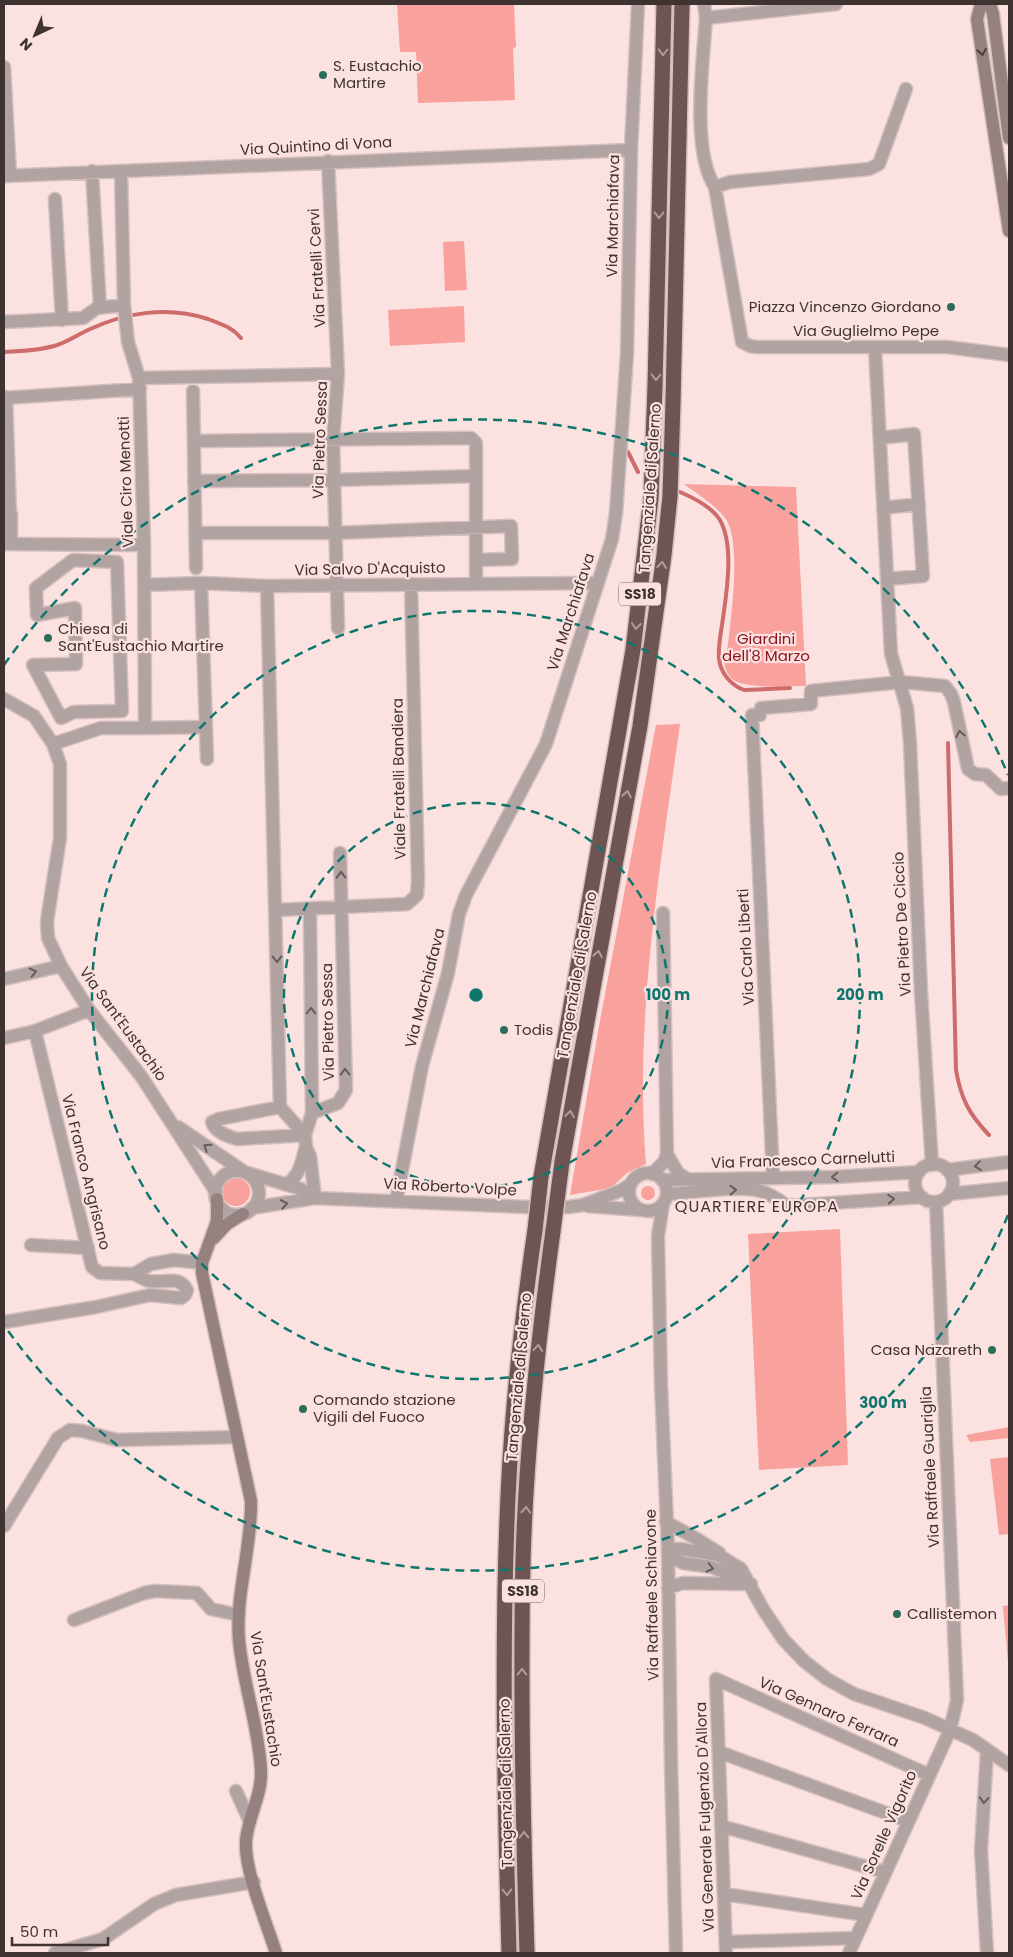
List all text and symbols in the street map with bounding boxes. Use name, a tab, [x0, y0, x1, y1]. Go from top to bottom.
north arrow	[10, 10, 60, 60]
text: N	[15, 34, 37, 55]
one-way arrow	[977, 47, 987, 56]
one-way arrow	[657, 49, 668, 57]
place label: S. Eustachio Martire	[333, 55, 422, 93]
marker: S. Eustachio Martire	[317, 69, 329, 81]
street label: Via Quintino di Vona	[239, 131, 393, 160]
street label: Via Marchiafava	[601, 154, 624, 278]
street label: Via Fratelli Cervi	[303, 208, 330, 328]
one-way arrow	[654, 212, 664, 219]
place label: Piazza Vincenzo Giordano	[749, 296, 941, 317]
marker: Piazza Vincenzo Giordano	[945, 301, 957, 313]
street label: Via Guglielmo Pepe	[793, 320, 939, 341]
one-way arrow	[651, 374, 661, 382]
street label: Via Pietro Sessa	[307, 381, 332, 499]
street label: Tangenziale di Salerno	[633, 403, 666, 573]
street label: Viale Ciro Menotti	[113, 416, 138, 548]
street label: Via Marchiafava	[542, 550, 599, 673]
street label: Via Salvo D'Acquisto	[294, 557, 446, 580]
one-way arrow	[656, 560, 667, 568]
road number: SS18	[619, 582, 661, 606]
place label: Chiesa di Sant'Eustachio Martire	[58, 618, 224, 656]
one-way arrow	[631, 623, 642, 631]
park label: Giardini dell'8 Marzo	[722, 628, 810, 666]
marker: Chiesa di Sant'Eustachio Martire	[42, 632, 54, 644]
street label: Viale Fratelli Bandiera	[387, 698, 410, 860]
one-way arrow	[955, 729, 966, 738]
one-way arrow	[622, 790, 632, 799]
street label: Via Pietro De Ciccio	[887, 851, 916, 997]
one-way arrow	[336, 871, 346, 878]
street label: Via Carlo Liberti	[732, 888, 759, 1006]
street label: Tangenziale di Salerno	[551, 890, 602, 1060]
street label: Via Marchiafava	[399, 926, 450, 1050]
one-way arrow	[593, 950, 603, 959]
one-way arrow	[272, 955, 282, 963]
street label: Via Sant'Eustachio	[75, 962, 172, 1085]
street label: Via Pietro Sessa	[316, 963, 339, 1081]
one-way arrow	[28, 967, 37, 978]
text: 100 m	[646, 984, 690, 1005]
text: 200 m	[836, 984, 884, 1005]
centre of rings	[467, 986, 485, 1004]
one-way arrow	[306, 1007, 316, 1015]
place label: Todis	[514, 1019, 554, 1040]
marker: Todis	[498, 1024, 510, 1036]
one-way arrow	[340, 1068, 351, 1076]
street label: Via Franco Angrisano	[57, 1092, 116, 1252]
one-way arrow	[564, 1110, 574, 1119]
one-way arrow	[203, 1144, 213, 1153]
street label: Via Francesco Carnelutti	[711, 1146, 895, 1173]
one-way arrow	[974, 1160, 982, 1171]
one-way arrow	[831, 1171, 839, 1182]
street label: Via Roberto Volpe	[383, 1173, 517, 1200]
one-way arrow	[729, 1184, 737, 1195]
one-way arrow	[887, 1194, 895, 1205]
district label: QUARTIERE EUROPA	[675, 1195, 839, 1218]
one-way arrow	[279, 1199, 288, 1209]
street label: Tangenziale di Salerno	[501, 1292, 536, 1462]
place label: Casa Nazareth	[871, 1339, 982, 1360]
one-way arrow	[533, 1343, 544, 1351]
marker: Casa Nazareth	[986, 1344, 998, 1356]
street label: Via Raffaele Guariglia	[915, 1386, 944, 1548]
place label: Comando stazione Vigili del Fuoco	[313, 1389, 456, 1427]
text: 300 m	[859, 1392, 907, 1413]
marker: Comando stazione Vigili del Fuoco	[297, 1403, 309, 1415]
one-way arrow	[521, 1505, 532, 1513]
street label: Via Raffaele Schiavone	[640, 1509, 663, 1681]
one-way arrow	[706, 1562, 714, 1573]
road number: SS18	[502, 1580, 544, 1602]
place label: Callistemon	[907, 1603, 997, 1624]
marker: Callistemon	[891, 1608, 903, 1620]
street label: Via Sant'Eustachio	[245, 1630, 288, 1768]
one-way arrow	[516, 1668, 527, 1676]
street label: Via Gennaro Ferrara	[756, 1671, 903, 1752]
street label: Tangenziale di Salerno	[494, 1698, 517, 1868]
street label: Via Generale Fulgenzio D'Allora	[690, 1702, 719, 1933]
street label: Via Sorelle Vigorito	[846, 1767, 922, 1903]
one-way arrow	[978, 1796, 989, 1804]
one-way arrow	[519, 1830, 529, 1838]
one-way arrow	[502, 1888, 513, 1896]
scale bar	[12, 1914, 109, 1946]
text: 50 m	[20, 1921, 58, 1942]

